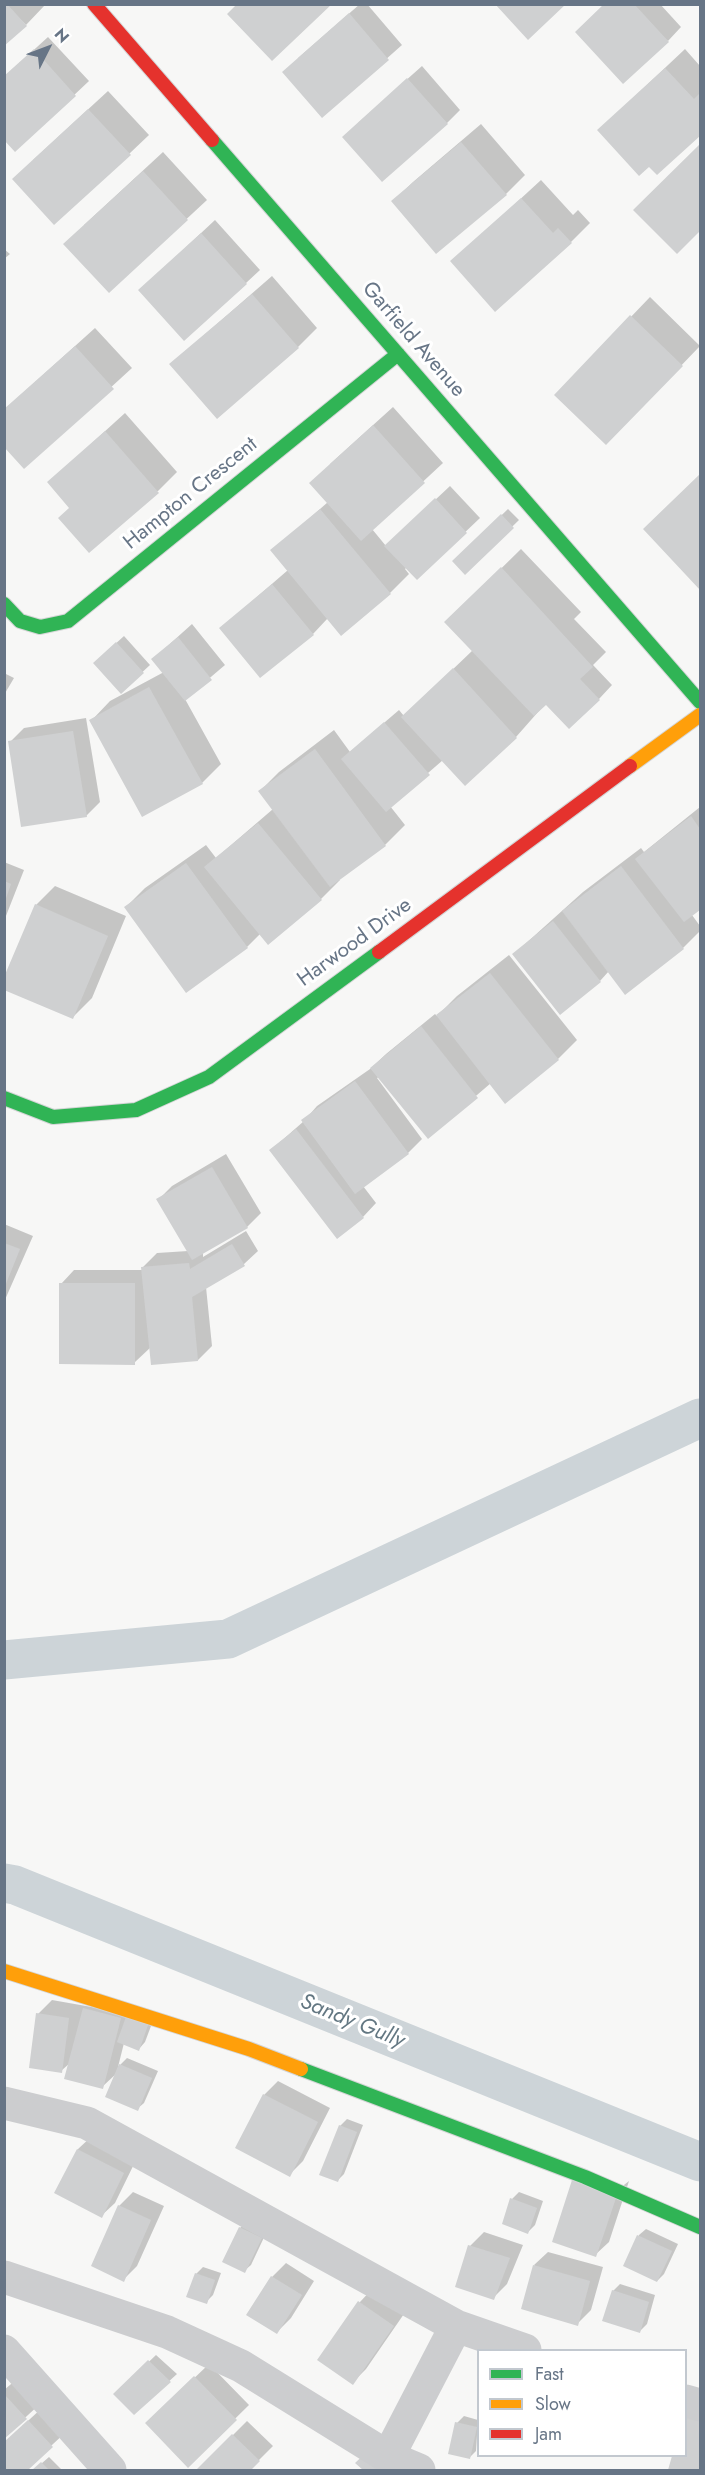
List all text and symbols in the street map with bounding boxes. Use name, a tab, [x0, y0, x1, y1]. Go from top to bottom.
north arrow	[18, 18, 78, 78]
text: N	[49, 23, 75, 48]
street label: Garfield Avenue	[356, 277, 470, 403]
street label: Hampton Crescent	[119, 432, 263, 556]
street label: Harwood Drive	[293, 893, 417, 993]
water label: Sandy Gully	[296, 1989, 408, 2055]
legend	[477, 2349, 687, 2457]
text: Fast	[535, 2361, 564, 2387]
text: Slow	[535, 2391, 571, 2417]
text: Jam	[535, 2421, 562, 2447]

